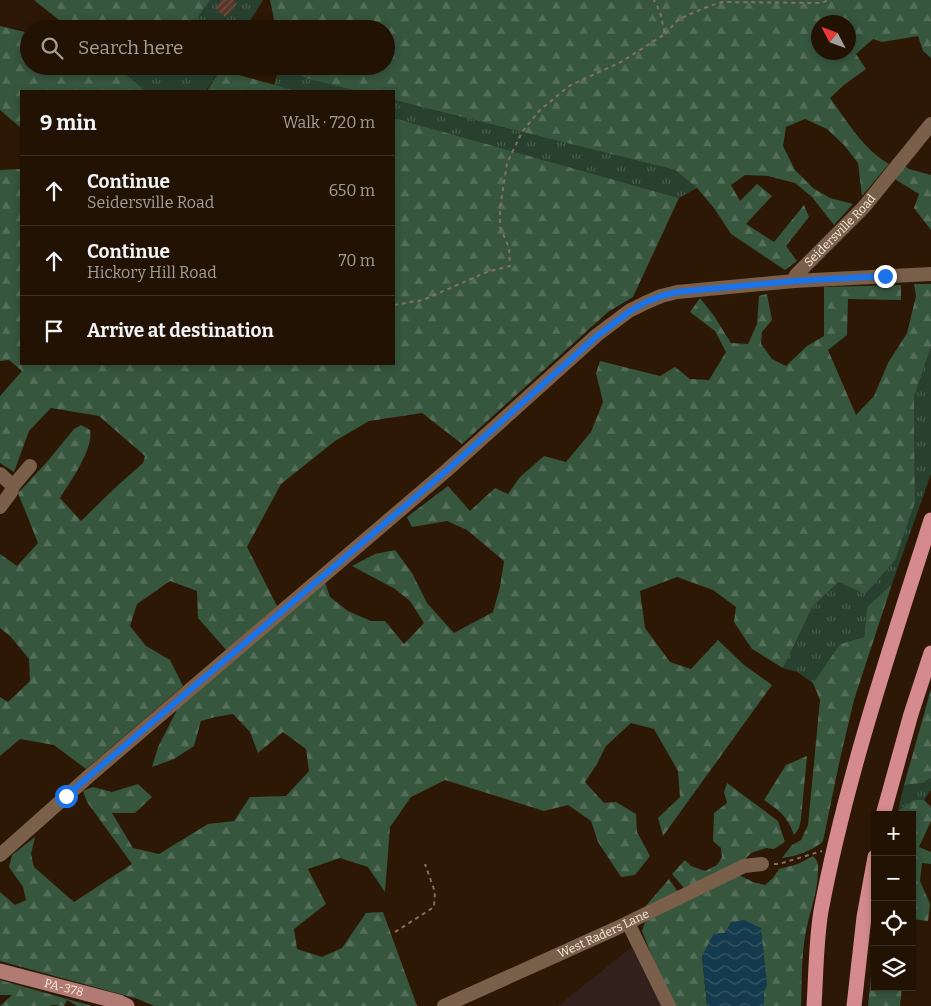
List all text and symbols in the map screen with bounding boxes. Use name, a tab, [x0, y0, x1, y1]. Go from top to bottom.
north arrow	[811, 15, 856, 60]
search box	[20, 20, 395, 75]
icon: search	[38, 34, 66, 62]
text: Search here	[78, 36, 183, 59]
text: 9 min	[40, 110, 96, 136]
text: Walk · 720 m	[282, 113, 375, 132]
text: Continue	[87, 170, 170, 193]
icon: ahead	[40, 177, 68, 205]
text: 650 m	[329, 181, 375, 200]
street label: Seidersville Road	[802, 191, 878, 269]
text: Seidersville Road	[87, 193, 214, 212]
text: Continue	[87, 240, 170, 263]
icon: ahead	[40, 247, 68, 275]
text: 70 m	[339, 251, 375, 270]
text: Hickory Hill Road	[87, 263, 217, 282]
route end	[874, 265, 897, 288]
icon: arrive	[40, 317, 68, 345]
text: Arrive at destination	[87, 319, 274, 342]
route start	[55, 785, 78, 808]
map controls	[871, 811, 916, 991]
button: +	[871, 811, 916, 856]
button: −	[871, 856, 916, 901]
button: locate	[871, 901, 916, 946]
street label: West Raders Lane	[556, 906, 651, 961]
button: layers	[871, 946, 916, 991]
street label: PA-378	[43, 976, 85, 999]

